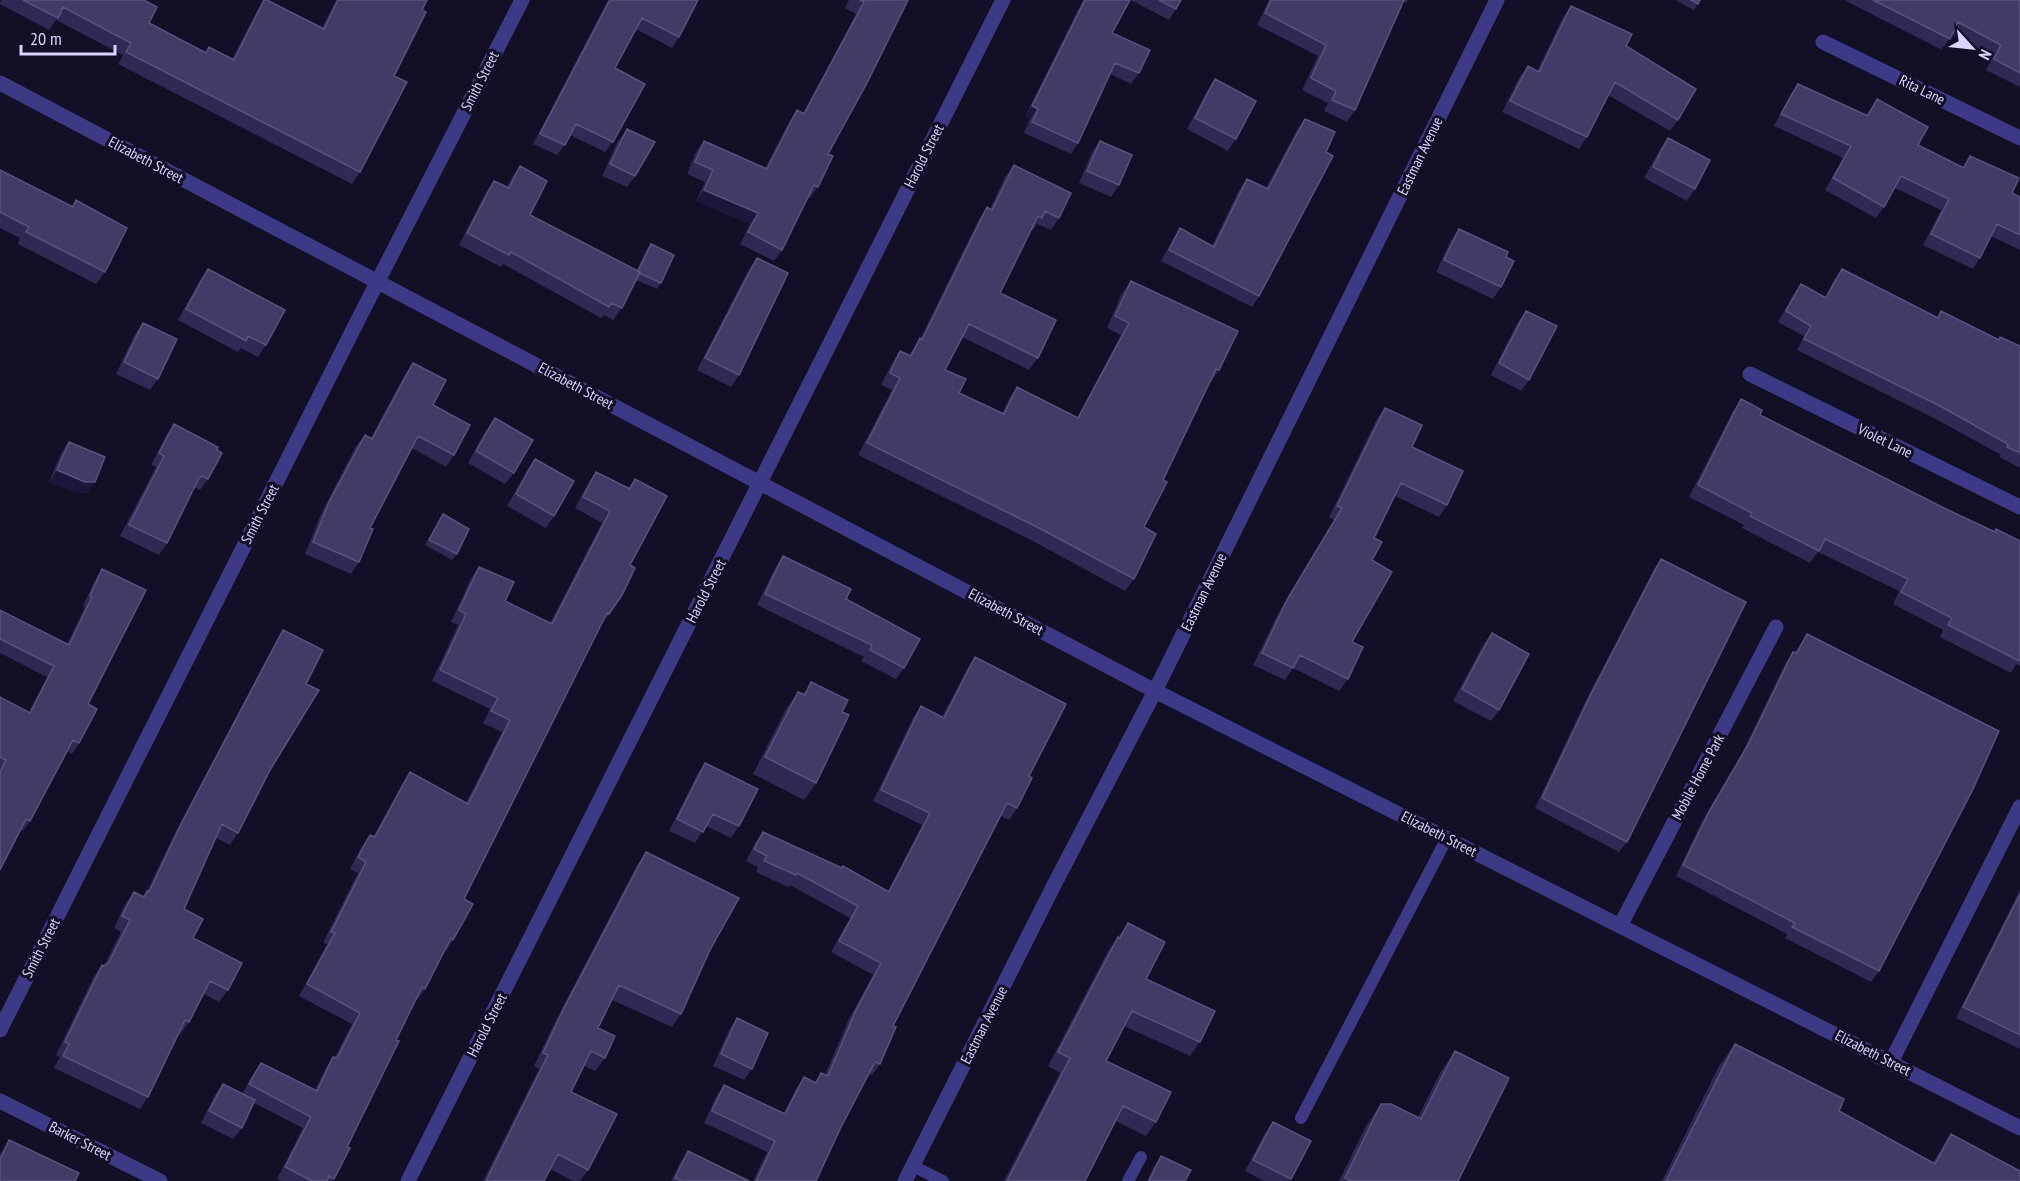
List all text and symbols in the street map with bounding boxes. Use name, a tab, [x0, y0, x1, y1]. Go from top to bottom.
scale bar	[21, 18, 116, 56]
north arrow	[1942, 18, 2002, 78]
text: 20 m	[30, 27, 62, 50]
text: N	[1974, 46, 1996, 63]
street label: Smith Street	[456, 48, 503, 114]
street label: Rita Lane	[1896, 70, 1948, 109]
street label: Eastman Avenue	[1392, 114, 1447, 198]
street label: Harold Street	[899, 121, 948, 191]
street label: Elizabeth Street	[105, 132, 187, 187]
street label: Elizabeth Street	[535, 358, 617, 413]
street label: Violet Lane	[1854, 419, 1916, 462]
street label: Smith Street	[236, 481, 283, 547]
street label: Eastman Avenue	[1176, 550, 1231, 634]
street label: Harold Street	[681, 556, 730, 626]
street label: Elizabeth Street	[965, 584, 1047, 639]
street label: Mobile Home Park	[1667, 730, 1728, 823]
street label: Elizabeth Street	[1398, 806, 1480, 861]
street label: Smith Street	[17, 915, 64, 981]
street label: Eastman Avenue	[956, 983, 1011, 1067]
street label: Harold Street	[462, 990, 511, 1060]
street label: Elizabeth Street	[1832, 1025, 1914, 1080]
street label: Barker Street	[46, 1117, 115, 1164]

